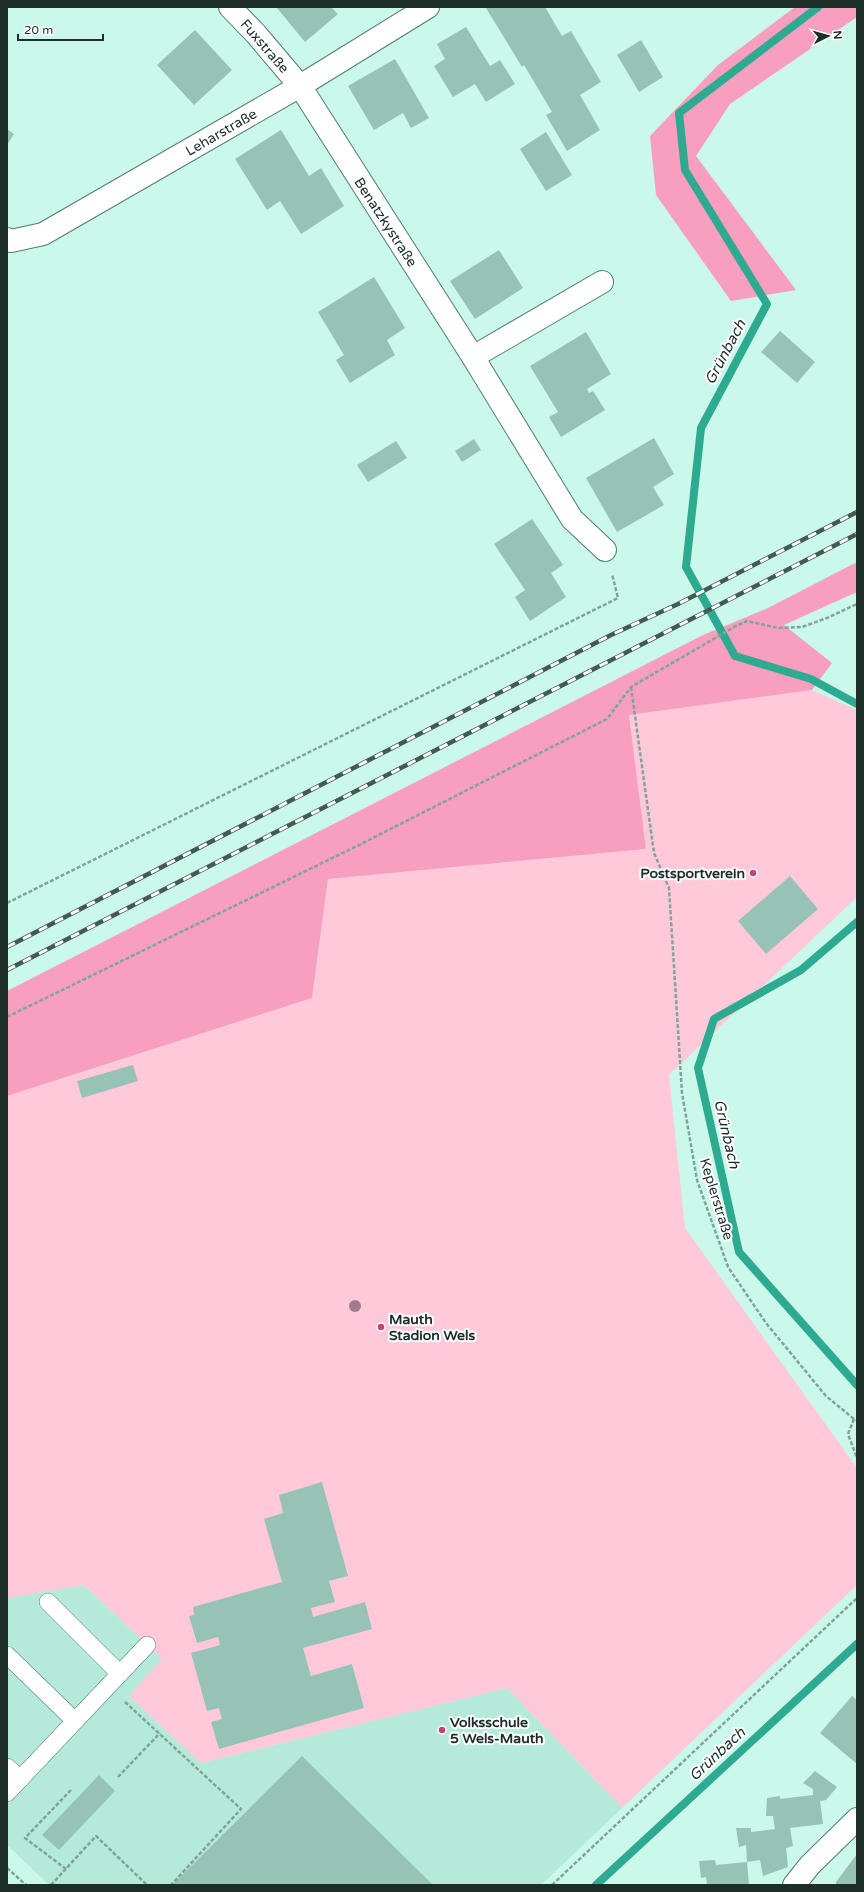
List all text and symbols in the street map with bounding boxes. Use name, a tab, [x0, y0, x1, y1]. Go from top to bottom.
scale bar	[18, 16, 103, 42]
street label: Fuxstraße	[237, 16, 293, 77]
north arrow	[808, 16, 848, 56]
text: 20 m	[24, 23, 53, 37]
text: N	[831, 30, 844, 40]
street label: Leharstraße	[183, 105, 260, 160]
street label: Benatzkystraße	[350, 174, 421, 270]
water label: Grünbach	[701, 316, 750, 387]
place label: Postsportverein	[640, 865, 745, 882]
marker: Postsportverein	[748, 868, 758, 878]
water label: Grünbach	[710, 1098, 744, 1171]
street label: Keplerstraße	[696, 1156, 737, 1242]
place label: Mauth Stadion Wels	[389, 1311, 475, 1344]
marker: Mauth Stadion Wels	[376, 1322, 386, 1332]
place label: Volksschule 5 Wels-Mauth	[450, 1714, 544, 1747]
water label: Grünbach	[685, 1723, 750, 1785]
marker: Volksschule 5 Wels-Mauth	[437, 1725, 447, 1735]

